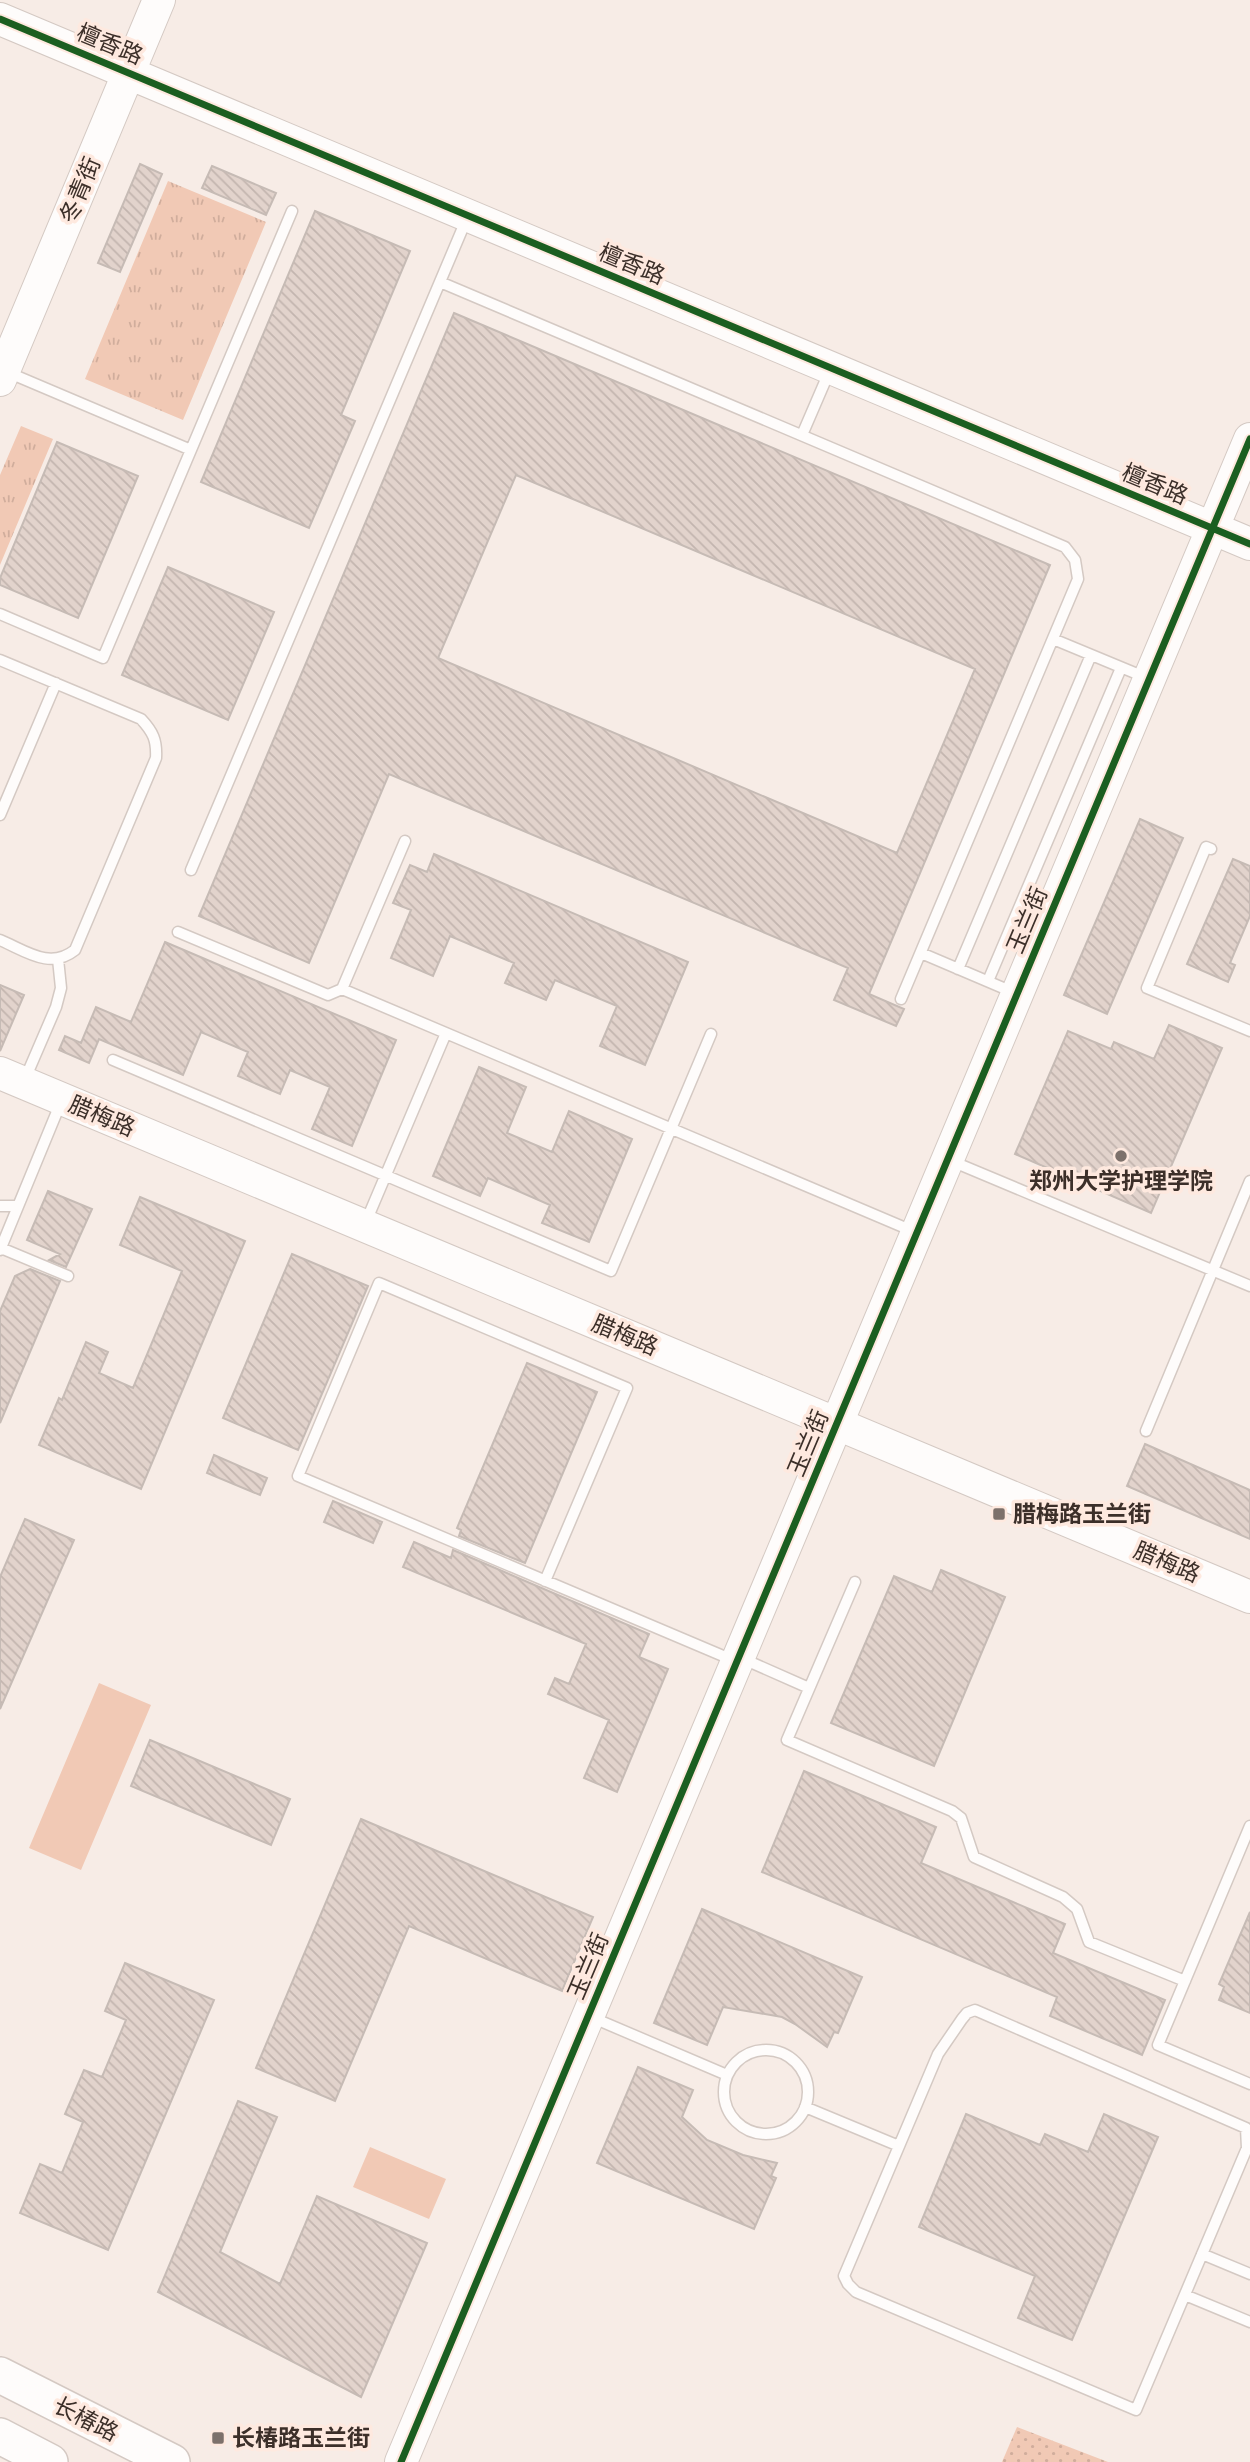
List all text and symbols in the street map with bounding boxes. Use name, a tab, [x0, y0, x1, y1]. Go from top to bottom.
street label: 檀香路	[73, 18, 147, 70]
street label: 冬青街	[54, 153, 106, 227]
street label: 檀香路	[595, 238, 669, 290]
street label: 檀香路	[1118, 458, 1192, 510]
street label: 玉兰街	[1001, 883, 1053, 957]
street label: 腊梅路	[65, 1090, 139, 1142]
marker: 郑州大学护理学院	[1113, 1148, 1129, 1164]
place label: 郑州大学护理学院	[1029, 1167, 1213, 1195]
street label: 腊梅路	[588, 1309, 662, 1361]
street label: 玉兰街	[782, 1406, 834, 1480]
place label: 腊梅路玉兰街	[1013, 1500, 1151, 1528]
marker: 腊梅路玉兰街	[991, 1506, 1007, 1522]
street label: 腊梅路	[1130, 1536, 1204, 1588]
street label: 玉兰街	[562, 1929, 614, 2003]
street label: 长椿路	[49, 2391, 123, 2447]
place label: 长椿路玉兰街	[232, 2424, 370, 2452]
marker: 长椿路玉兰街	[210, 2430, 226, 2446]

